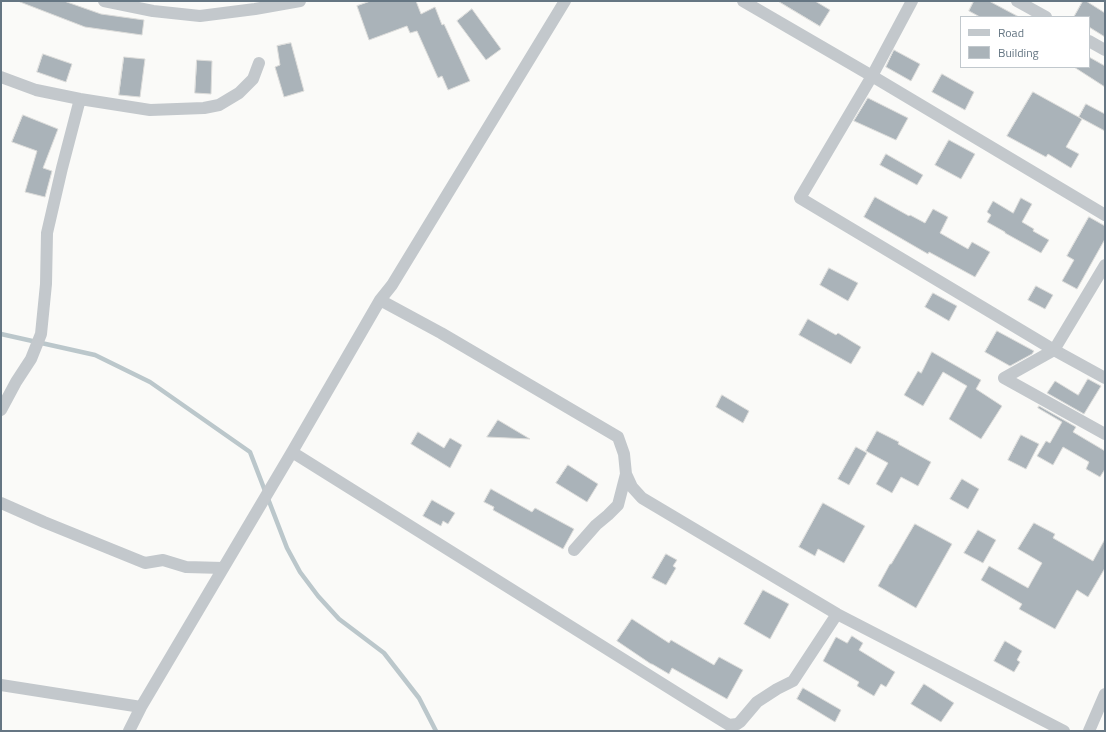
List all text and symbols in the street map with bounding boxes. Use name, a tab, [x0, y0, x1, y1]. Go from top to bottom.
legend	[960, 16, 1090, 68]
text: Road	[998, 23, 1024, 42]
text: Building	[998, 43, 1039, 62]

